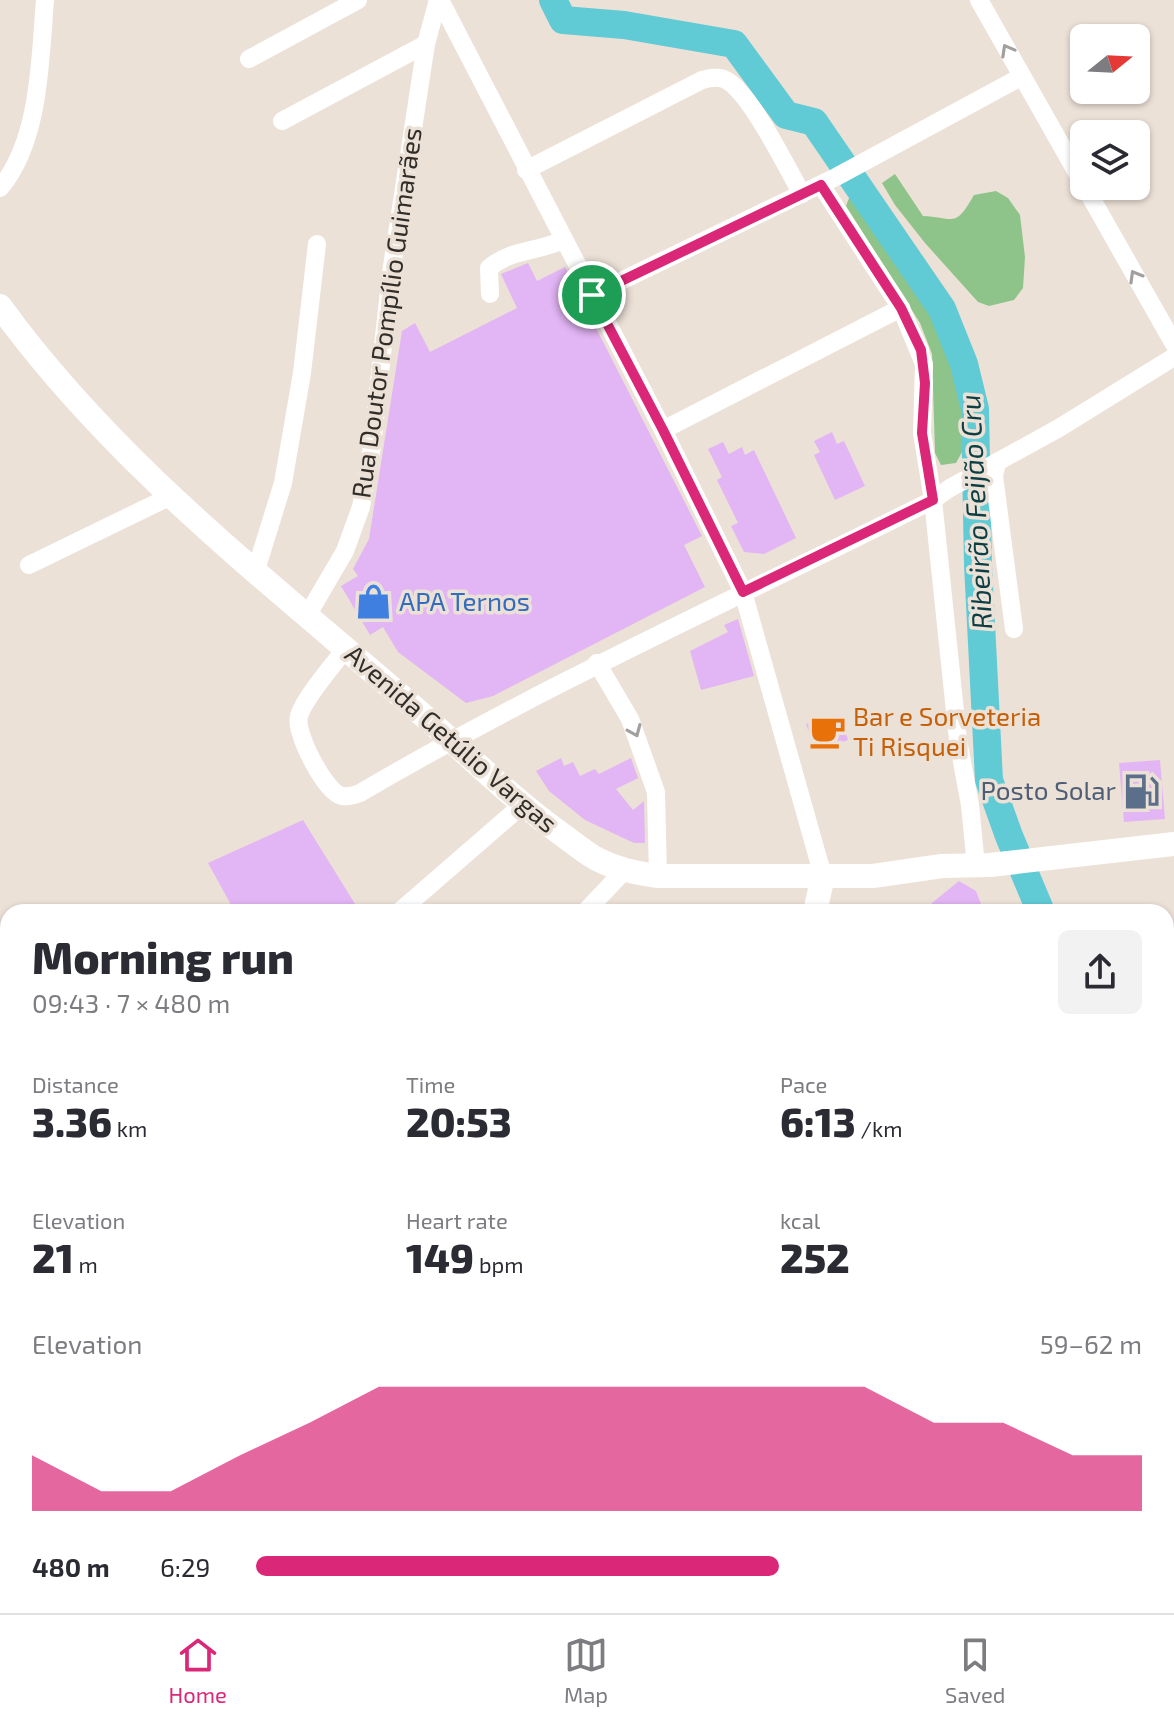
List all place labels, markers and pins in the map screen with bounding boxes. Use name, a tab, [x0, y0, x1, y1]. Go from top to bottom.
pin	[558, 261, 626, 329]
shop icon: APA Ternos	[354, 583, 392, 621]
place label: APA Ternos	[399, 585, 530, 616]
place label: Bar e Sorveteria Ti Risquei	[853, 700, 1041, 761]
cafe icon: Bar e Sorveteria Ti Risquei	[808, 713, 846, 751]
fuel station icon: Posto Solar	[1123, 772, 1161, 810]
place label: Posto Solar	[981, 774, 1116, 805]

